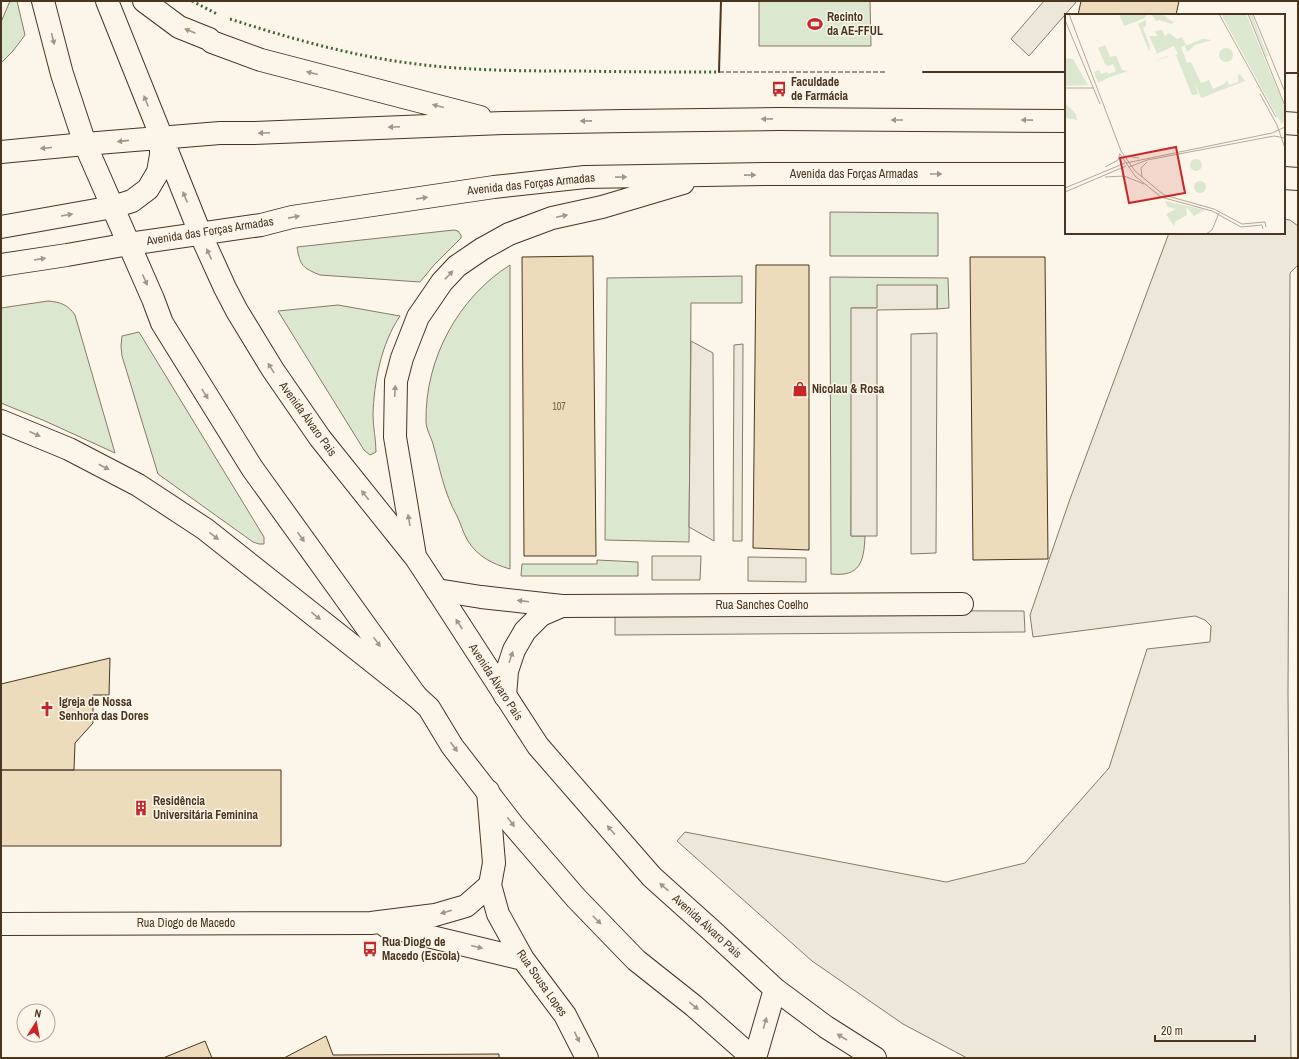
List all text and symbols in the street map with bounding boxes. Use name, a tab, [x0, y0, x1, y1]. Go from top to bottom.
place label: Recinto da AE-FFUL	[827, 9, 883, 39]
inset map	[1065, 14, 1285, 234]
sports icon: Recinto da AE-FFUL	[806, 15, 824, 33]
one-way arrow	[184, 28, 195, 34]
one-way arrow	[50, 33, 56, 45]
one-way arrow	[306, 70, 318, 76]
place label: Faculdade de Farmácia	[791, 74, 848, 104]
bus stop icon: Faculdade de Farmácia	[770, 80, 788, 98]
one-way arrow	[143, 94, 149, 106]
one-way arrow	[431, 103, 443, 109]
one-way arrow	[760, 116, 773, 122]
one-way arrow	[890, 117, 903, 123]
one-way arrow	[1021, 117, 1033, 124]
one-way arrow	[580, 118, 592, 125]
one-way arrow	[388, 124, 400, 131]
one-way arrow	[258, 129, 270, 136]
one-way arrow	[117, 138, 129, 144]
one-way arrow	[40, 145, 52, 151]
street label: Avenida das Forças Armadas	[789, 166, 918, 182]
street label: Avenida das Forças Armadas	[465, 169, 596, 199]
one-way arrow	[744, 171, 756, 178]
one-way arrow	[930, 171, 943, 177]
one-way arrow	[615, 174, 628, 180]
one-way arrow	[182, 191, 188, 203]
one-way arrow	[416, 195, 428, 201]
one-way arrow	[61, 212, 73, 218]
one-way arrow	[556, 212, 568, 218]
street label: Avenida das Forças Armadas	[144, 213, 275, 249]
one-way arrow	[287, 214, 300, 220]
one-way arrow	[206, 248, 212, 260]
one-way arrow	[33, 256, 46, 262]
one-way arrow	[444, 270, 453, 281]
one-way arrow	[142, 274, 148, 285]
one-way arrow	[268, 362, 275, 374]
street label: Avenida Álvaro Pais	[275, 378, 341, 460]
shop icon: Nicolau & Rosa	[791, 380, 809, 398]
place label: Nicolau & Rosa	[812, 381, 885, 397]
one-way arrow	[392, 385, 399, 397]
one-way arrow	[202, 388, 209, 400]
house number: 107	[552, 400, 566, 413]
one-way arrow	[30, 431, 41, 437]
one-way arrow	[98, 464, 110, 470]
one-way arrow	[361, 489, 370, 500]
one-way arrow	[406, 514, 412, 526]
one-way arrow	[208, 532, 219, 540]
one-way arrow	[297, 532, 305, 542]
street label: Rua Sanches Coelho	[716, 597, 809, 613]
one-way arrow	[517, 598, 530, 604]
one-way arrow	[311, 612, 322, 621]
one-way arrow	[456, 618, 463, 630]
one-way arrow	[373, 637, 382, 648]
street label: Avenida Álvaro Pais	[465, 640, 527, 724]
one-way arrow	[509, 651, 515, 663]
place label: Igreja de Nossa Senhora das Dores	[59, 694, 149, 724]
church icon: Igreja de Nossa Senhora das Dores	[38, 700, 56, 718]
one-way arrow	[450, 742, 458, 753]
place label: Residência Universitária Feminina	[153, 793, 259, 823]
building icon: Residência Universitária Feminina	[132, 799, 150, 817]
one-way arrow	[507, 817, 515, 828]
one-way arrow	[606, 824, 615, 835]
one-way arrow	[658, 883, 669, 892]
street label: Avenida Álvaro Pais	[668, 890, 745, 962]
one-way arrow	[439, 909, 451, 915]
street label: Rua Diogo de Macedo	[137, 915, 235, 931]
one-way arrow	[592, 915, 602, 925]
place label: Rua Diogo de Macedo (Escola)	[382, 934, 460, 964]
bus stop icon: Rua Diogo de Macedo (Escola)	[361, 940, 379, 958]
one-way arrow	[471, 945, 483, 951]
street label: Rua Sousa Lopes	[513, 946, 571, 1020]
one-way arrow	[688, 1002, 699, 1011]
north arrow	[16, 1003, 56, 1043]
text: N	[33, 1006, 42, 1021]
one-way arrow	[762, 1017, 768, 1029]
scale bar	[1155, 1017, 1255, 1043]
text: 20 m	[1161, 1023, 1183, 1039]
one-way arrow	[573, 1031, 580, 1043]
one-way arrow	[836, 1034, 848, 1041]

